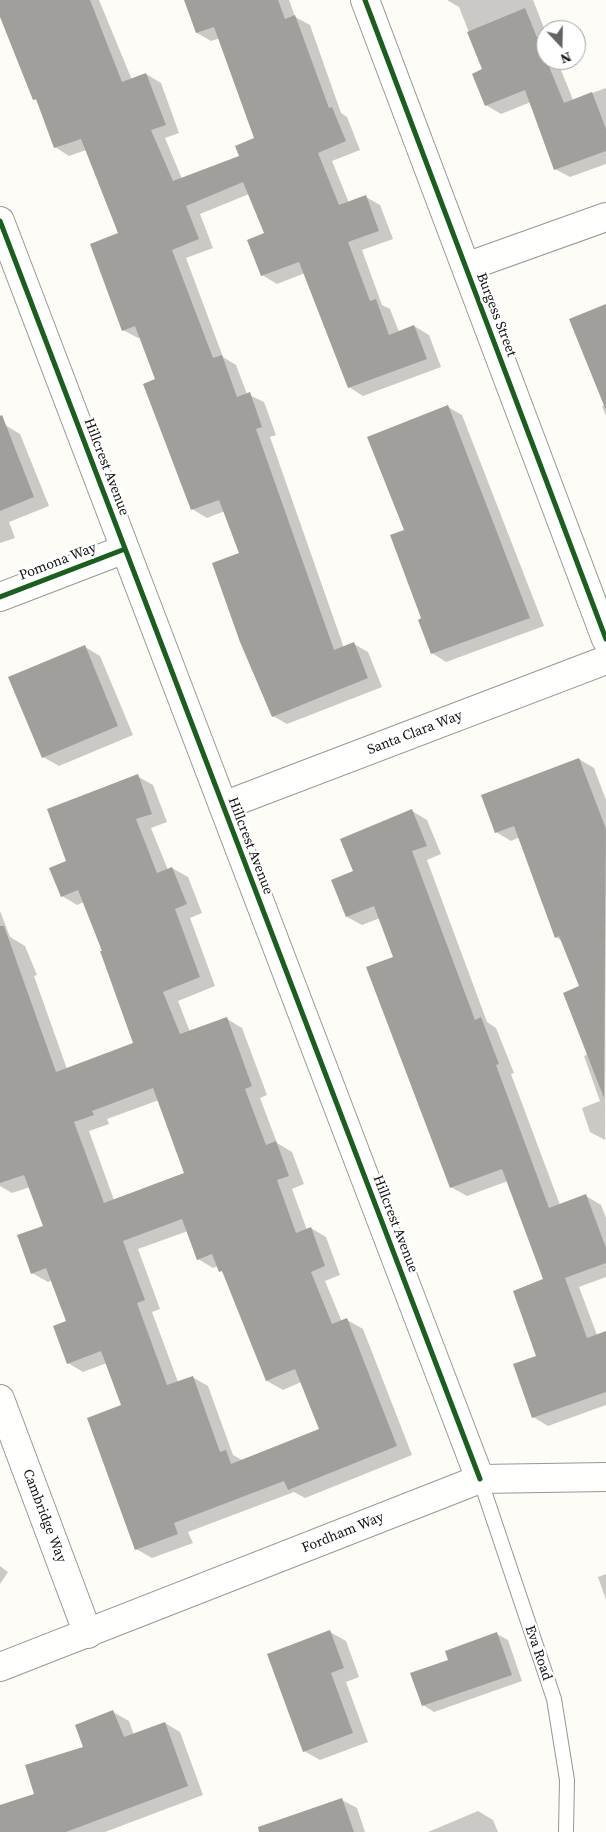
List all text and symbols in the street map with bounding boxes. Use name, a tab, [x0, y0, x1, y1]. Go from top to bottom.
north arrow	[536, 20, 586, 70]
text: N	[558, 47, 574, 69]
street label: Burgess Street	[472, 271, 520, 359]
street label: Hillcrest Avenue	[80, 416, 132, 518]
street label: Pomona Way	[17, 540, 99, 584]
street label: Santa Clara Way	[365, 707, 465, 759]
street label: Hillcrest Avenue	[224, 795, 276, 897]
street label: Hillcrest Avenue	[369, 1173, 421, 1275]
street label: Cambridge Way	[18, 1467, 70, 1565]
street label: Fordham Way	[300, 1509, 386, 1557]
street label: Eva Road	[521, 1623, 555, 1683]

